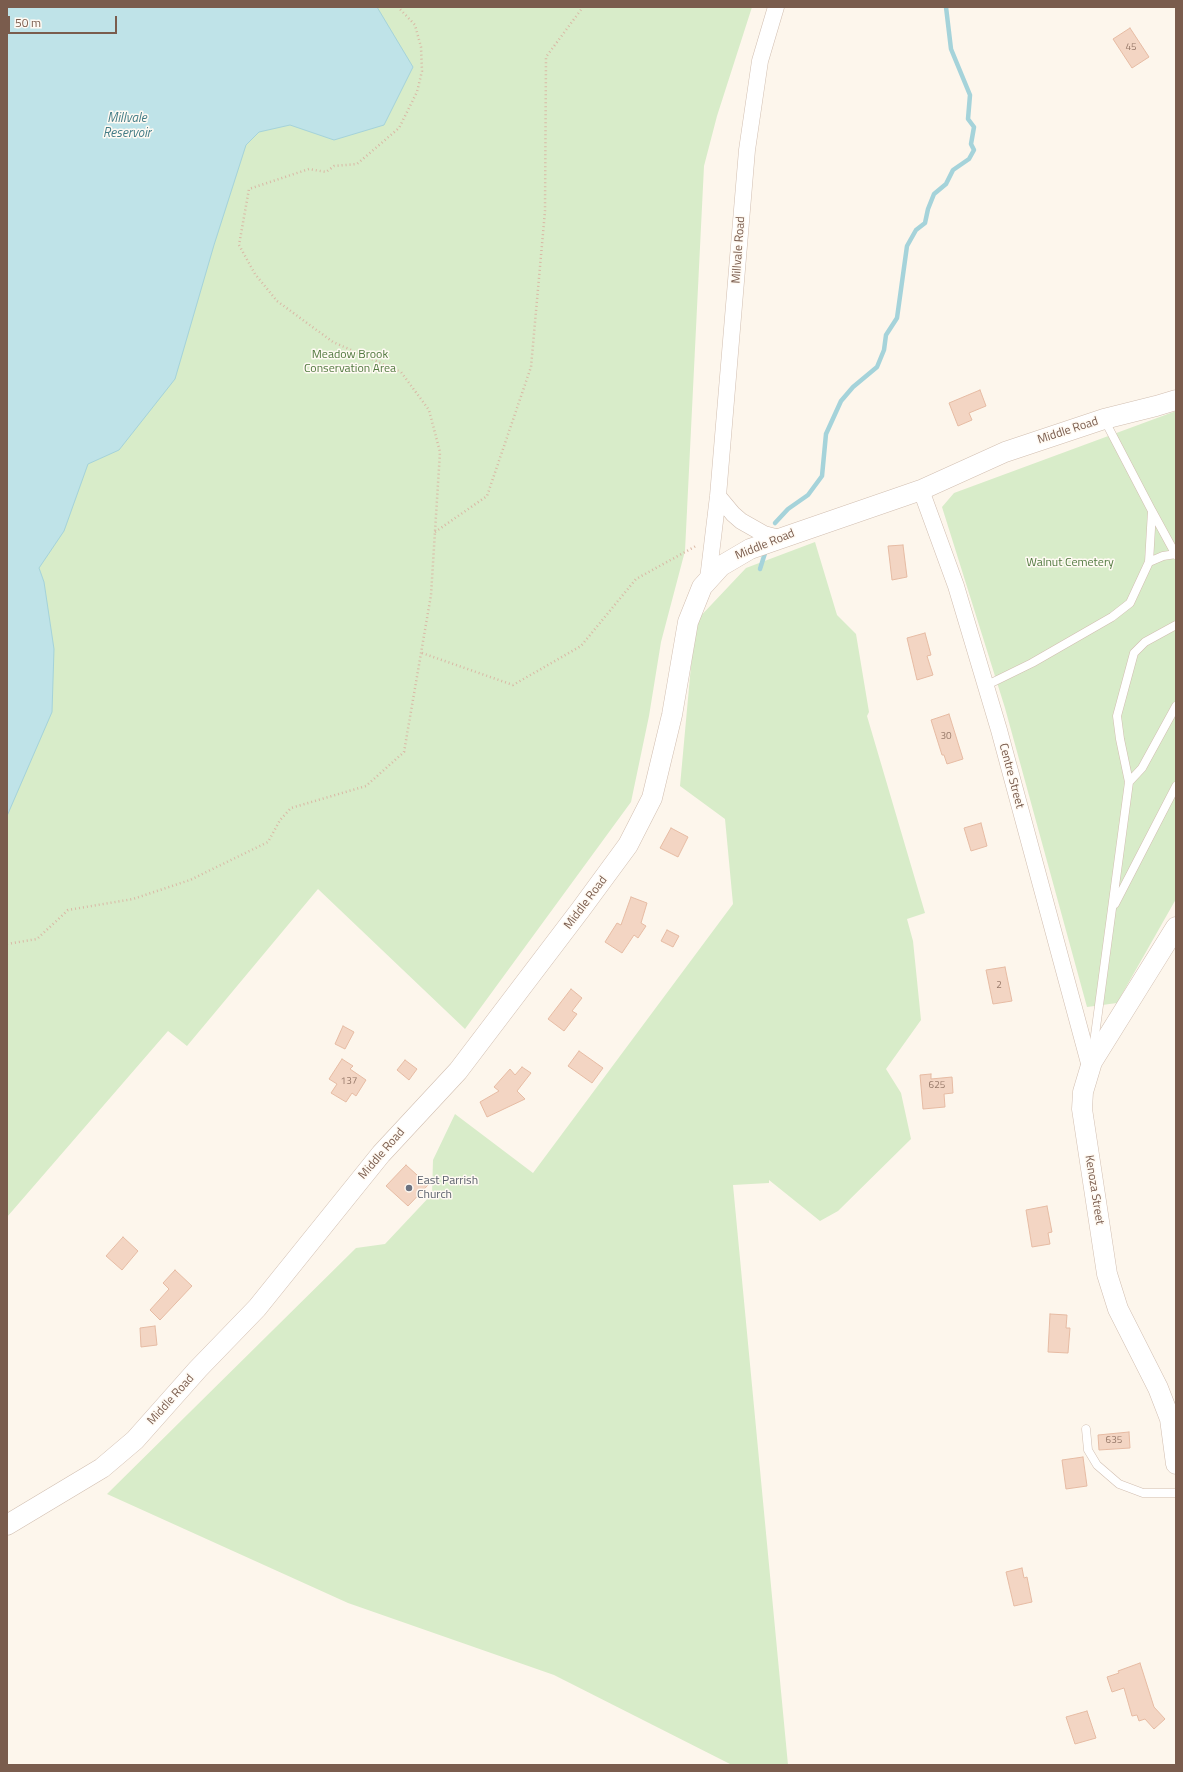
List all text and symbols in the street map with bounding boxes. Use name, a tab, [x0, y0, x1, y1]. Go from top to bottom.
scale bar	[10, 8, 119, 34]
text: 50 m	[15, 13, 41, 32]
house number: 45	[1125, 42, 1137, 54]
water label: Millvale Reservoir	[103, 111, 151, 142]
street label: Millvale Road	[729, 216, 749, 284]
park label: Meadow Brook Conservation Area	[304, 348, 396, 376]
street label: Middle Road	[1036, 414, 1100, 448]
street label: Middle Road	[733, 527, 797, 563]
park label: Walnut Cemetery	[1026, 556, 1114, 570]
house number: 30	[940, 731, 952, 743]
street label: Centre Street	[995, 742, 1027, 810]
street label: Middle Road	[561, 874, 611, 932]
house number: 2	[996, 980, 1002, 992]
house number: 137	[341, 1076, 357, 1088]
house number: 625	[929, 1080, 945, 1092]
street label: Middle Road	[356, 1126, 408, 1182]
street label: Kenoza Street	[1081, 1154, 1107, 1226]
place label: East Parrish Church	[417, 1174, 478, 1202]
marker: East Parrish Church	[404, 1183, 414, 1193]
street label: Middle Road	[145, 1372, 197, 1428]
house number: 635	[1106, 1435, 1122, 1447]

